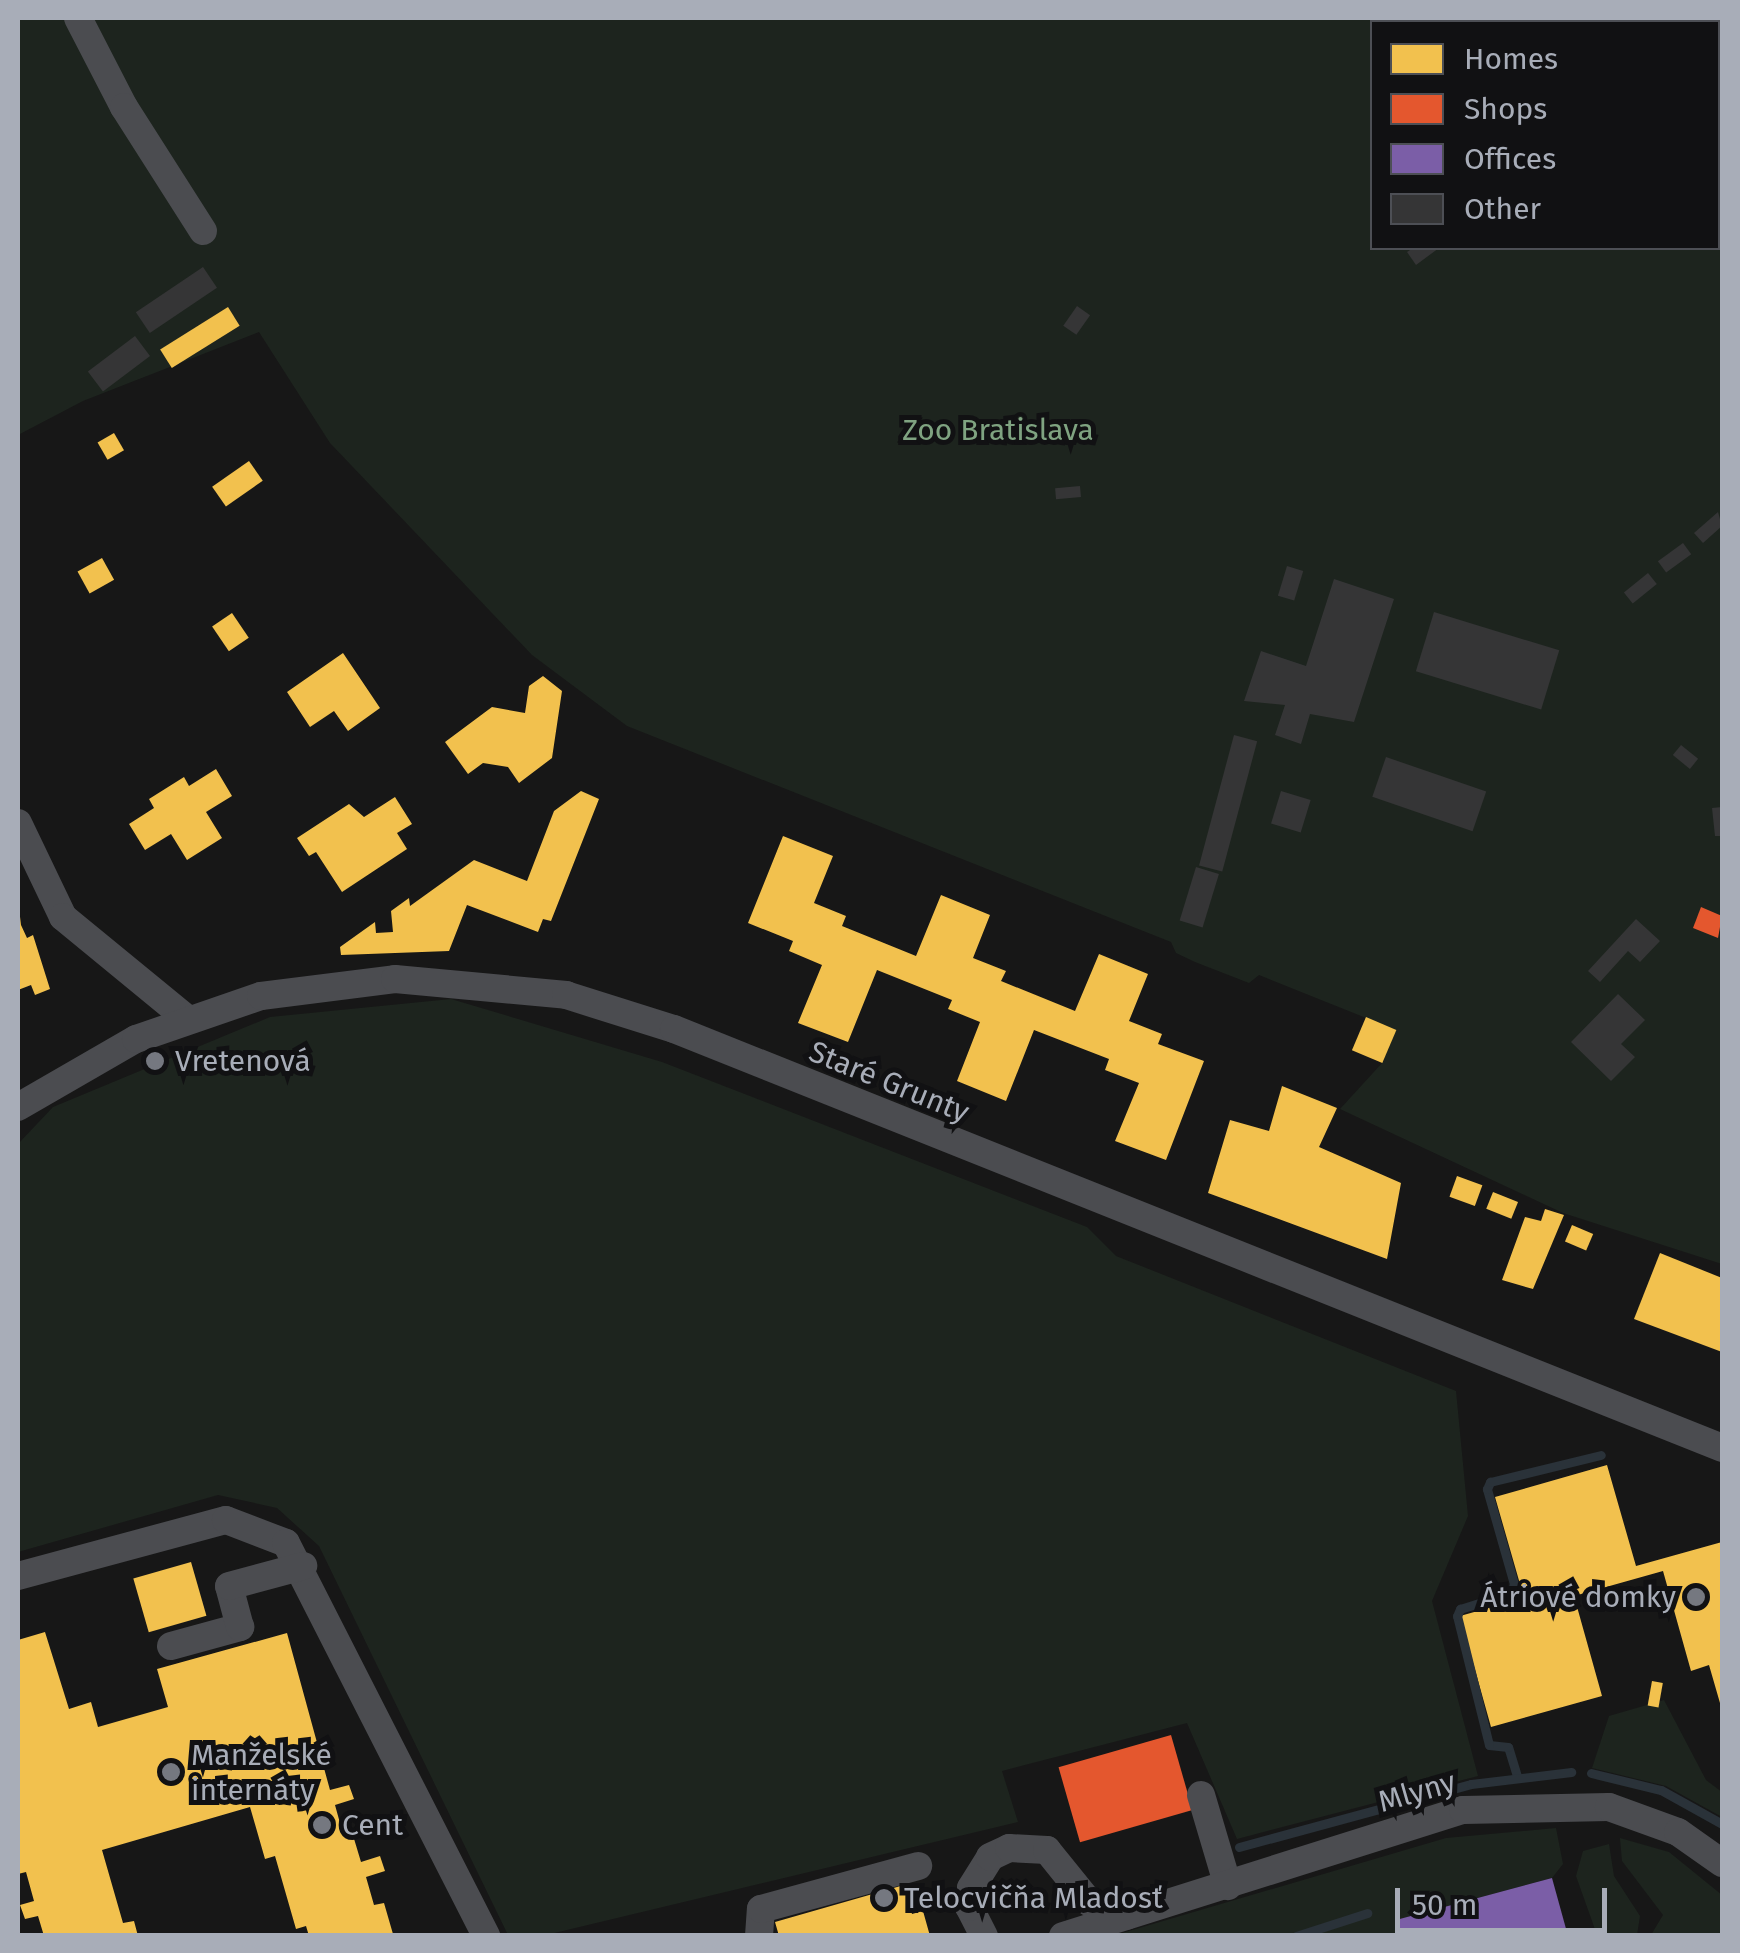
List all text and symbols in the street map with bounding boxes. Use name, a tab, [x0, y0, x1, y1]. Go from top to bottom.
legend	[1370, 20, 1720, 250]
text: Homes	[1464, 41, 1558, 77]
text: Shops	[1464, 91, 1547, 127]
text: Offices	[1464, 141, 1556, 177]
text: Other	[1464, 191, 1541, 227]
park label: Zoo Bratislava	[902, 412, 1094, 448]
street label: Staré Grunty	[804, 1034, 974, 1130]
place label: Vretenová	[175, 1043, 311, 1079]
marker: Vretenová	[144, 1050, 166, 1072]
place label: Átriové domky	[1480, 1579, 1676, 1615]
marker: Átriové domky	[1685, 1586, 1707, 1608]
place label: Manželské internáty	[191, 1737, 332, 1808]
marker: Manželské internáty	[160, 1761, 182, 1783]
street label: Mlyny	[1374, 1764, 1460, 1820]
place label: Cent	[342, 1807, 403, 1843]
marker: Cent	[311, 1814, 333, 1836]
scale bar	[1400, 1868, 1612, 1930]
place label: Telocvičňa Mladosť	[904, 1880, 1163, 1916]
marker: Telocvičňa Mladosť	[873, 1887, 895, 1909]
text: 50 m	[1412, 1887, 1477, 1923]

